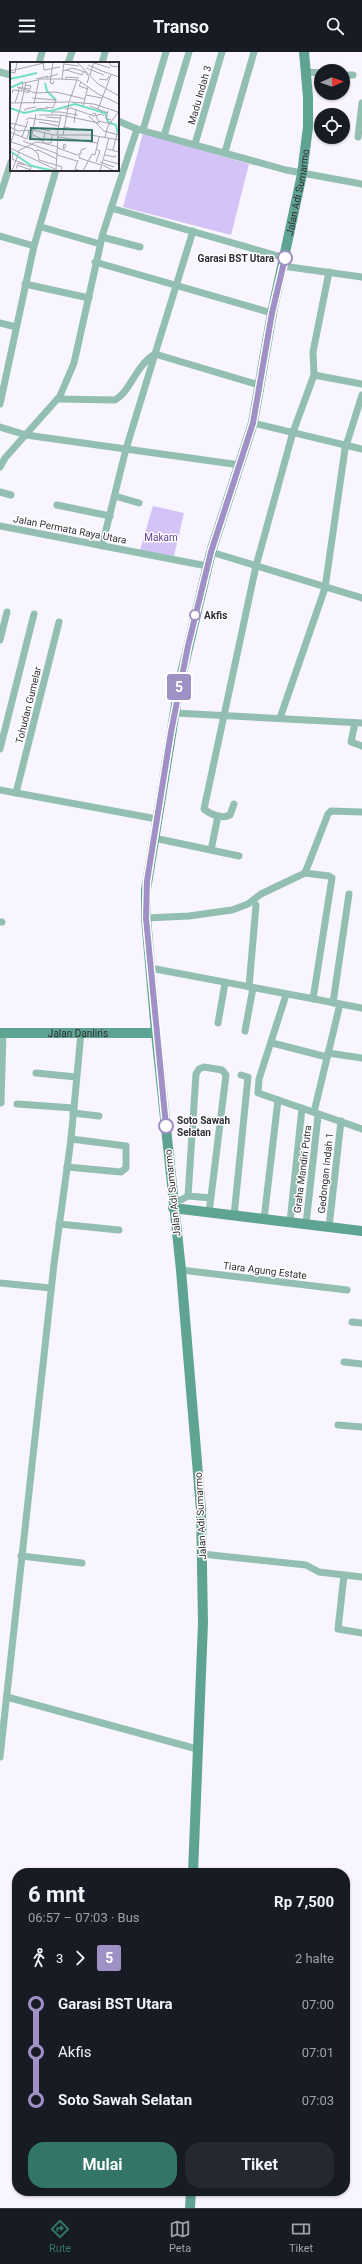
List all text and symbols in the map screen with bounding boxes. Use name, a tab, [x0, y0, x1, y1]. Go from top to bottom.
icon: menu	[16, 15, 38, 37]
icon: search	[324, 15, 346, 37]
text: Transo	[153, 16, 209, 37]
inset map	[10, 62, 119, 171]
street label: Madu Indah 3	[186, 64, 213, 126]
north arrow	[314, 64, 350, 100]
map controls	[314, 64, 350, 144]
button: locate	[314, 108, 350, 144]
street label: Jalan Adi Sumarmo	[284, 148, 311, 236]
marker: Garasi BST Utara	[277, 250, 293, 266]
place label: Garasi BST Utara	[198, 253, 275, 264]
street label: Jalan Permata Raya Utara	[12, 513, 127, 546]
park label: Makam	[144, 532, 178, 543]
marker: Akfis	[189, 609, 201, 621]
place label: Akfis	[204, 610, 227, 621]
street label: Tohudan Gumelar	[14, 665, 44, 745]
line badge: 5	[166, 674, 192, 700]
text: 5	[175, 679, 183, 695]
street label: Jalan Danliris	[48, 1028, 108, 1039]
place label: Soto Sawah Selatan	[177, 1115, 230, 1138]
marker: Soto Sawah Selatan	[158, 1118, 174, 1134]
street label: Graha Mandiri Putra	[292, 1124, 313, 1214]
street label: Gedongan Indah 1	[316, 1132, 335, 1214]
street label: Jalan Adi Sumarmo	[162, 1149, 183, 1237]
street label: Tiara Agung Estate	[222, 1260, 307, 1281]
street label: Jalan Adi Sumarmo	[193, 1472, 208, 1560]
text: 6 mnt	[28, 1882, 85, 1907]
text: Rp 7,500	[274, 1893, 334, 1911]
text: 06:57 – 07:03 · Bus	[28, 1910, 140, 1925]
icon: walk	[28, 1947, 50, 1969]
icon: forward	[69, 1947, 91, 1969]
text: 5	[105, 1950, 113, 1966]
text: 3	[56, 1951, 63, 1966]
text: 2 halte	[295, 1951, 334, 1966]
text: Garasi BST Utara	[58, 1995, 173, 2013]
text: 07:00	[302, 1997, 334, 2012]
text: Akfis	[58, 2043, 91, 2061]
text: 07:01	[302, 2045, 334, 2060]
text: Soto Sawah Selatan	[58, 2091, 192, 2109]
text: 07:03	[302, 2093, 334, 2108]
button: Mulai	[28, 2142, 177, 2188]
button: Tiket	[185, 2142, 334, 2188]
tab: Rute	[49, 2218, 71, 2255]
tab: Peta	[169, 2218, 191, 2255]
tab: Tiket	[289, 2218, 313, 2255]

